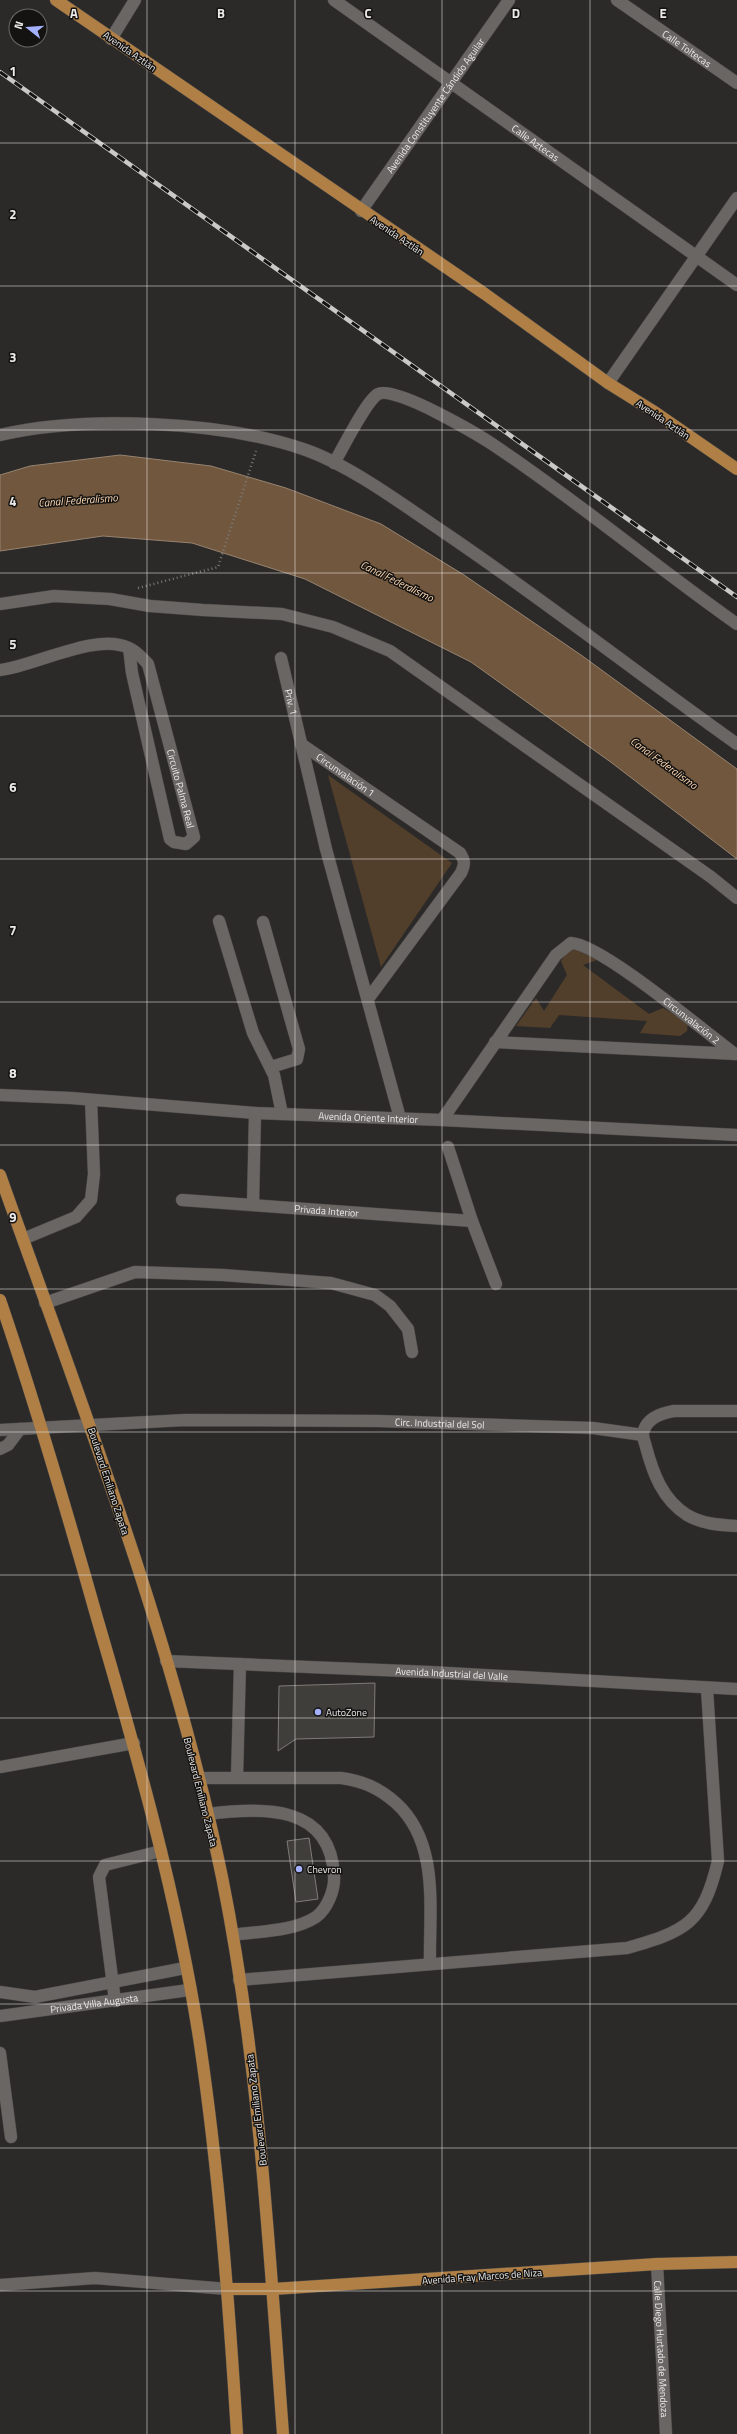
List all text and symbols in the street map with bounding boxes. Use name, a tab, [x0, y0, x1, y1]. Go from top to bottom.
text: A	[70, 3, 78, 23]
text: B	[217, 3, 225, 23]
text: C	[364, 3, 372, 23]
text: D	[512, 3, 520, 23]
text: E	[659, 3, 667, 23]
north arrow	[8, 8, 48, 48]
text: N	[10, 19, 27, 31]
street label: Calle Toltecas	[659, 26, 715, 71]
street label: Avenida Aztlán	[100, 27, 160, 75]
street label: Avenida Constituyente Cándido Aguilar	[383, 35, 489, 176]
text: 1	[9, 61, 17, 81]
street label: Calle Aztecas	[508, 121, 563, 165]
text: 2	[9, 204, 17, 224]
street label: Avenida Aztlán	[367, 212, 427, 259]
text: 3	[9, 347, 17, 367]
street label: Avenida Aztlán	[633, 396, 693, 443]
water label: Canal Federalismo	[38, 489, 119, 511]
text: 4	[9, 491, 17, 511]
water label: Canal Federalismo	[358, 556, 437, 606]
text: 5	[9, 634, 17, 654]
street label: Priv. 1	[281, 688, 301, 716]
water label: Canal Federalismo	[627, 733, 701, 793]
street label: Circuito Palma Real	[163, 748, 198, 830]
street label: Circunvalación 1	[313, 749, 378, 800]
text: 6	[9, 777, 17, 797]
text: 7	[9, 920, 17, 940]
street label: Circunvalación 2	[660, 994, 723, 1048]
text: 8	[9, 1063, 17, 1083]
street label: Avenida Oriente Interior	[318, 1108, 419, 1127]
street label: Privada Interior	[294, 1201, 360, 1221]
text: 9	[9, 1207, 17, 1227]
street label: Circ. Industrial del Sol	[395, 1415, 485, 1432]
street label: Boulevard Emiliano Zapata	[84, 1425, 133, 1537]
street label: Avenida Industrial del Valle	[395, 1664, 508, 1684]
place label: AutoZone	[326, 1705, 367, 1720]
marker: AutoZone	[313, 1707, 323, 1717]
street label: Boulevard Emiliano Zapata	[180, 1736, 221, 1848]
place label: Chevron	[307, 1862, 342, 1877]
marker: Chevron	[294, 1864, 304, 1874]
street label: Privada Villa Augusta	[49, 1990, 139, 2017]
street label: Boulevard Emiliano Zapata	[242, 2053, 271, 2167]
street label: Avenida Fray Marcos de Niza	[421, 2265, 543, 2288]
street label: Calle Diego Hurtado de Mendoza	[650, 2280, 672, 2418]

